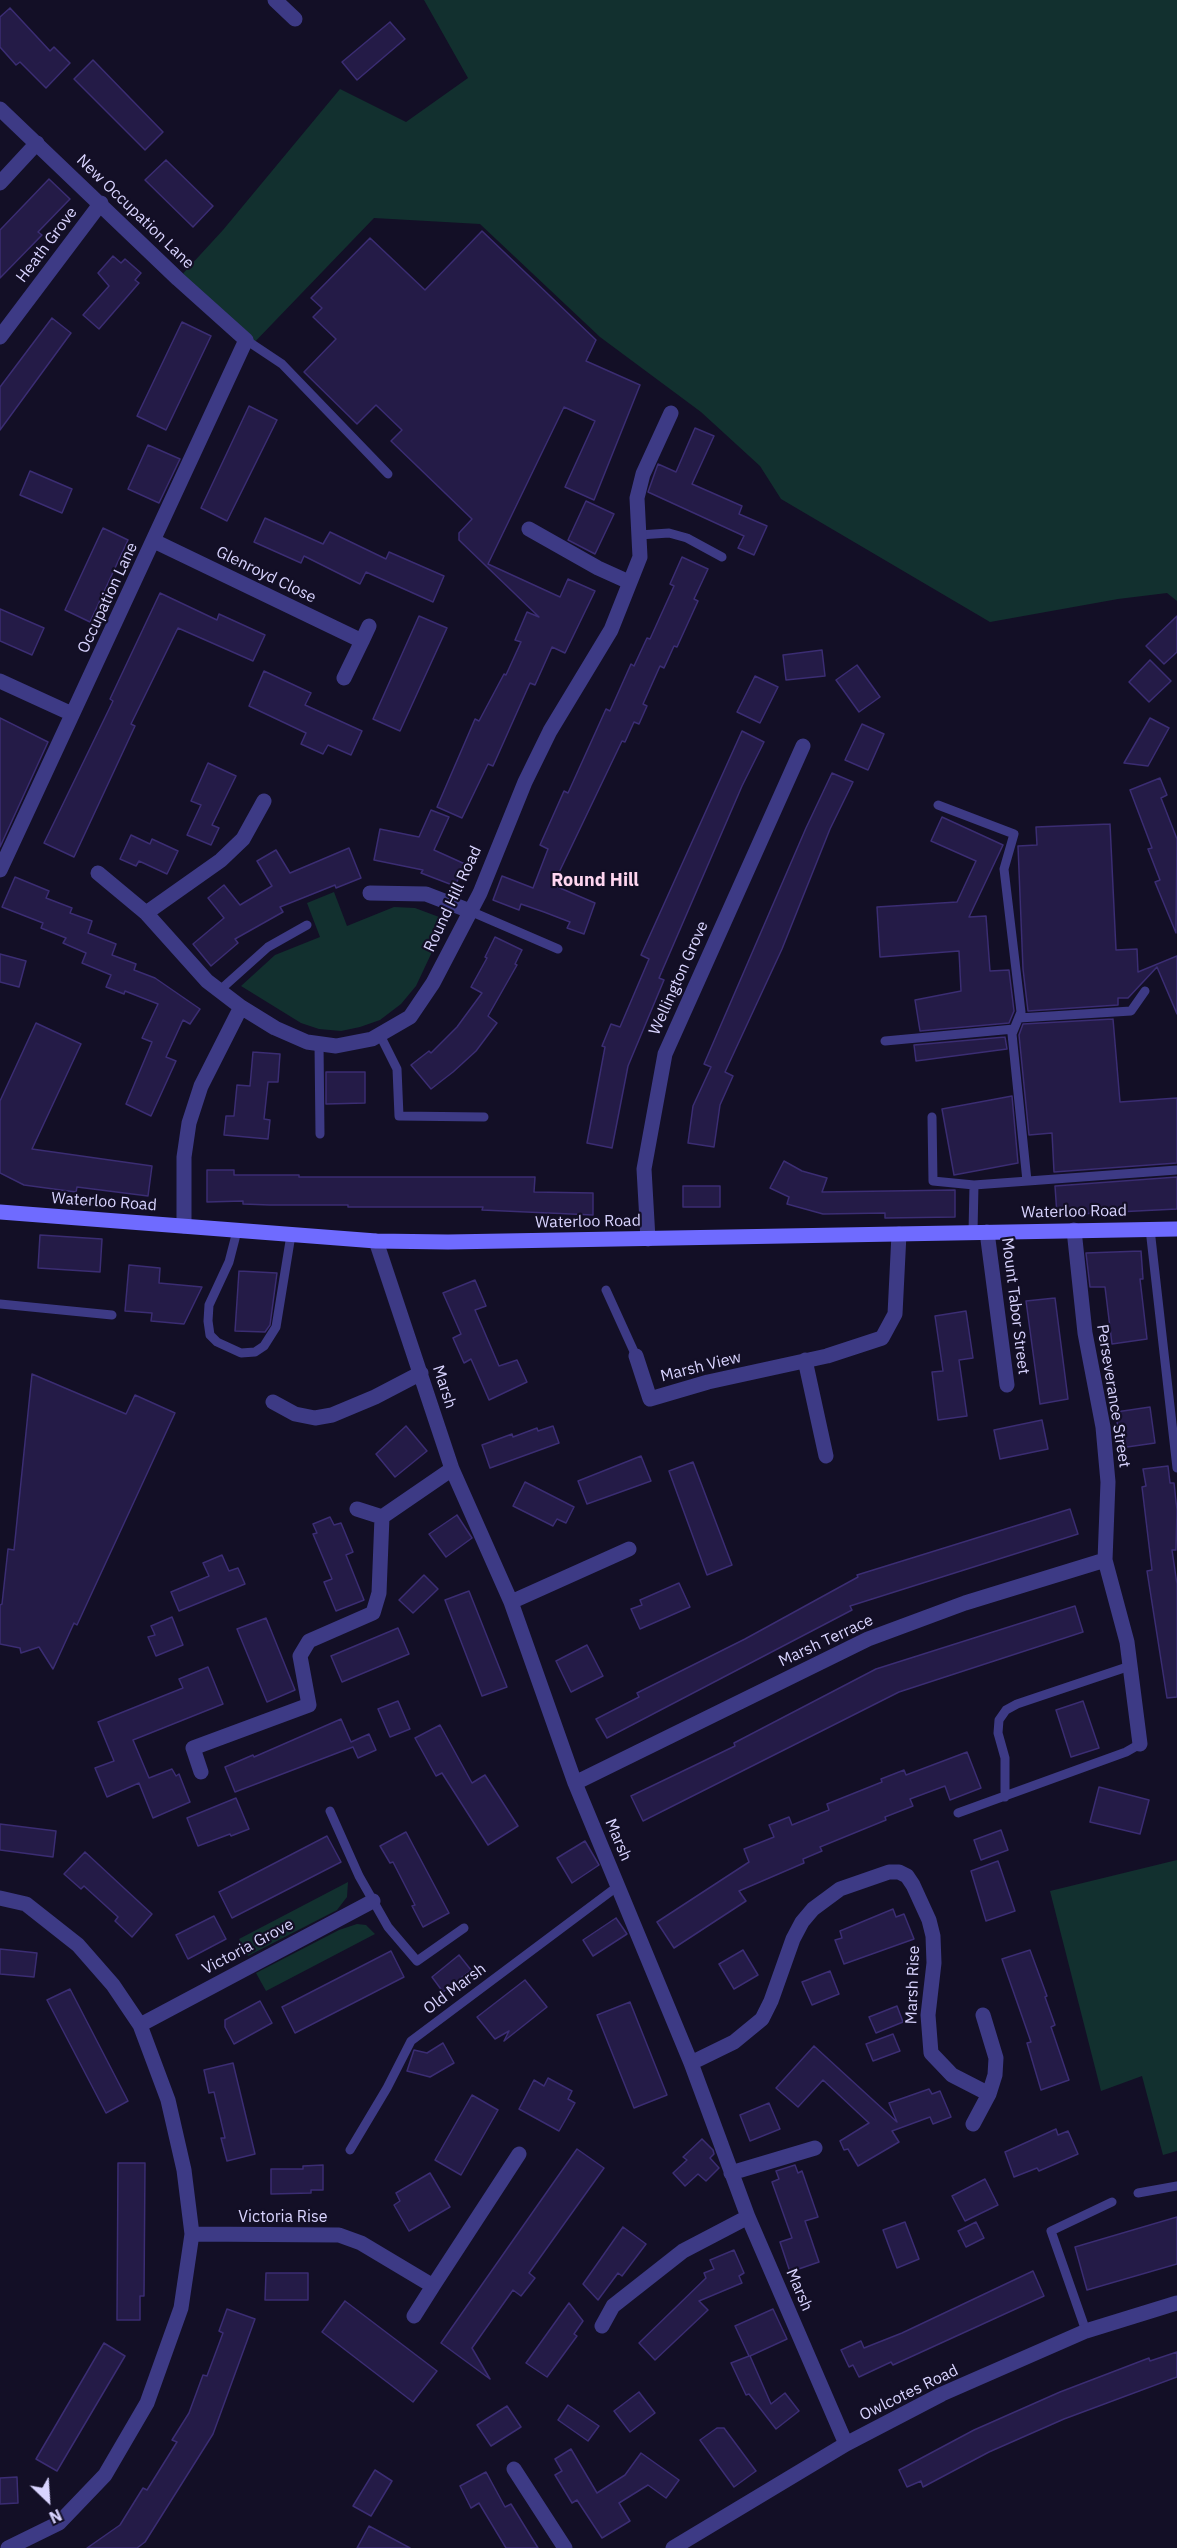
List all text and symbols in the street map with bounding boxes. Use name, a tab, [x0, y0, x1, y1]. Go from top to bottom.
street label: New Occupation Lane	[72, 151, 198, 273]
street label: Heath Grove	[12, 204, 82, 286]
street label: Occupation Lane	[74, 540, 142, 656]
street label: Glenroyd Close	[213, 543, 319, 607]
street label: Round Hill Road	[420, 843, 486, 955]
district label: Round Hill	[551, 870, 639, 892]
street label: Wellington Grove	[645, 918, 713, 1038]
street label: Waterloo Road	[51, 1189, 157, 1215]
street label: Waterloo Road	[1021, 1201, 1127, 1223]
street label: Waterloo Road	[535, 1211, 641, 1233]
street label: Mount Tabor Street	[997, 1236, 1033, 1376]
street label: Perseverance Street	[1092, 1323, 1134, 1469]
street label: Marsh View	[659, 1348, 743, 1386]
street label: Marsh	[428, 1363, 460, 1411]
street label: Marsh Terrace	[776, 1611, 876, 1671]
street label: Marsh	[601, 1816, 635, 1864]
street label: Victoria Grove	[199, 1915, 297, 1979]
street label: Marsh Rise	[902, 1945, 924, 2025]
street label: Old Marsh	[420, 1959, 490, 2019]
street label: Victoria Rise	[238, 2207, 328, 2227]
street label: Marsh	[782, 2266, 816, 2314]
street label: Owlcotes Road	[856, 2361, 962, 2425]
north arrow	[18, 2470, 78, 2530]
text: N	[46, 2505, 65, 2528]

